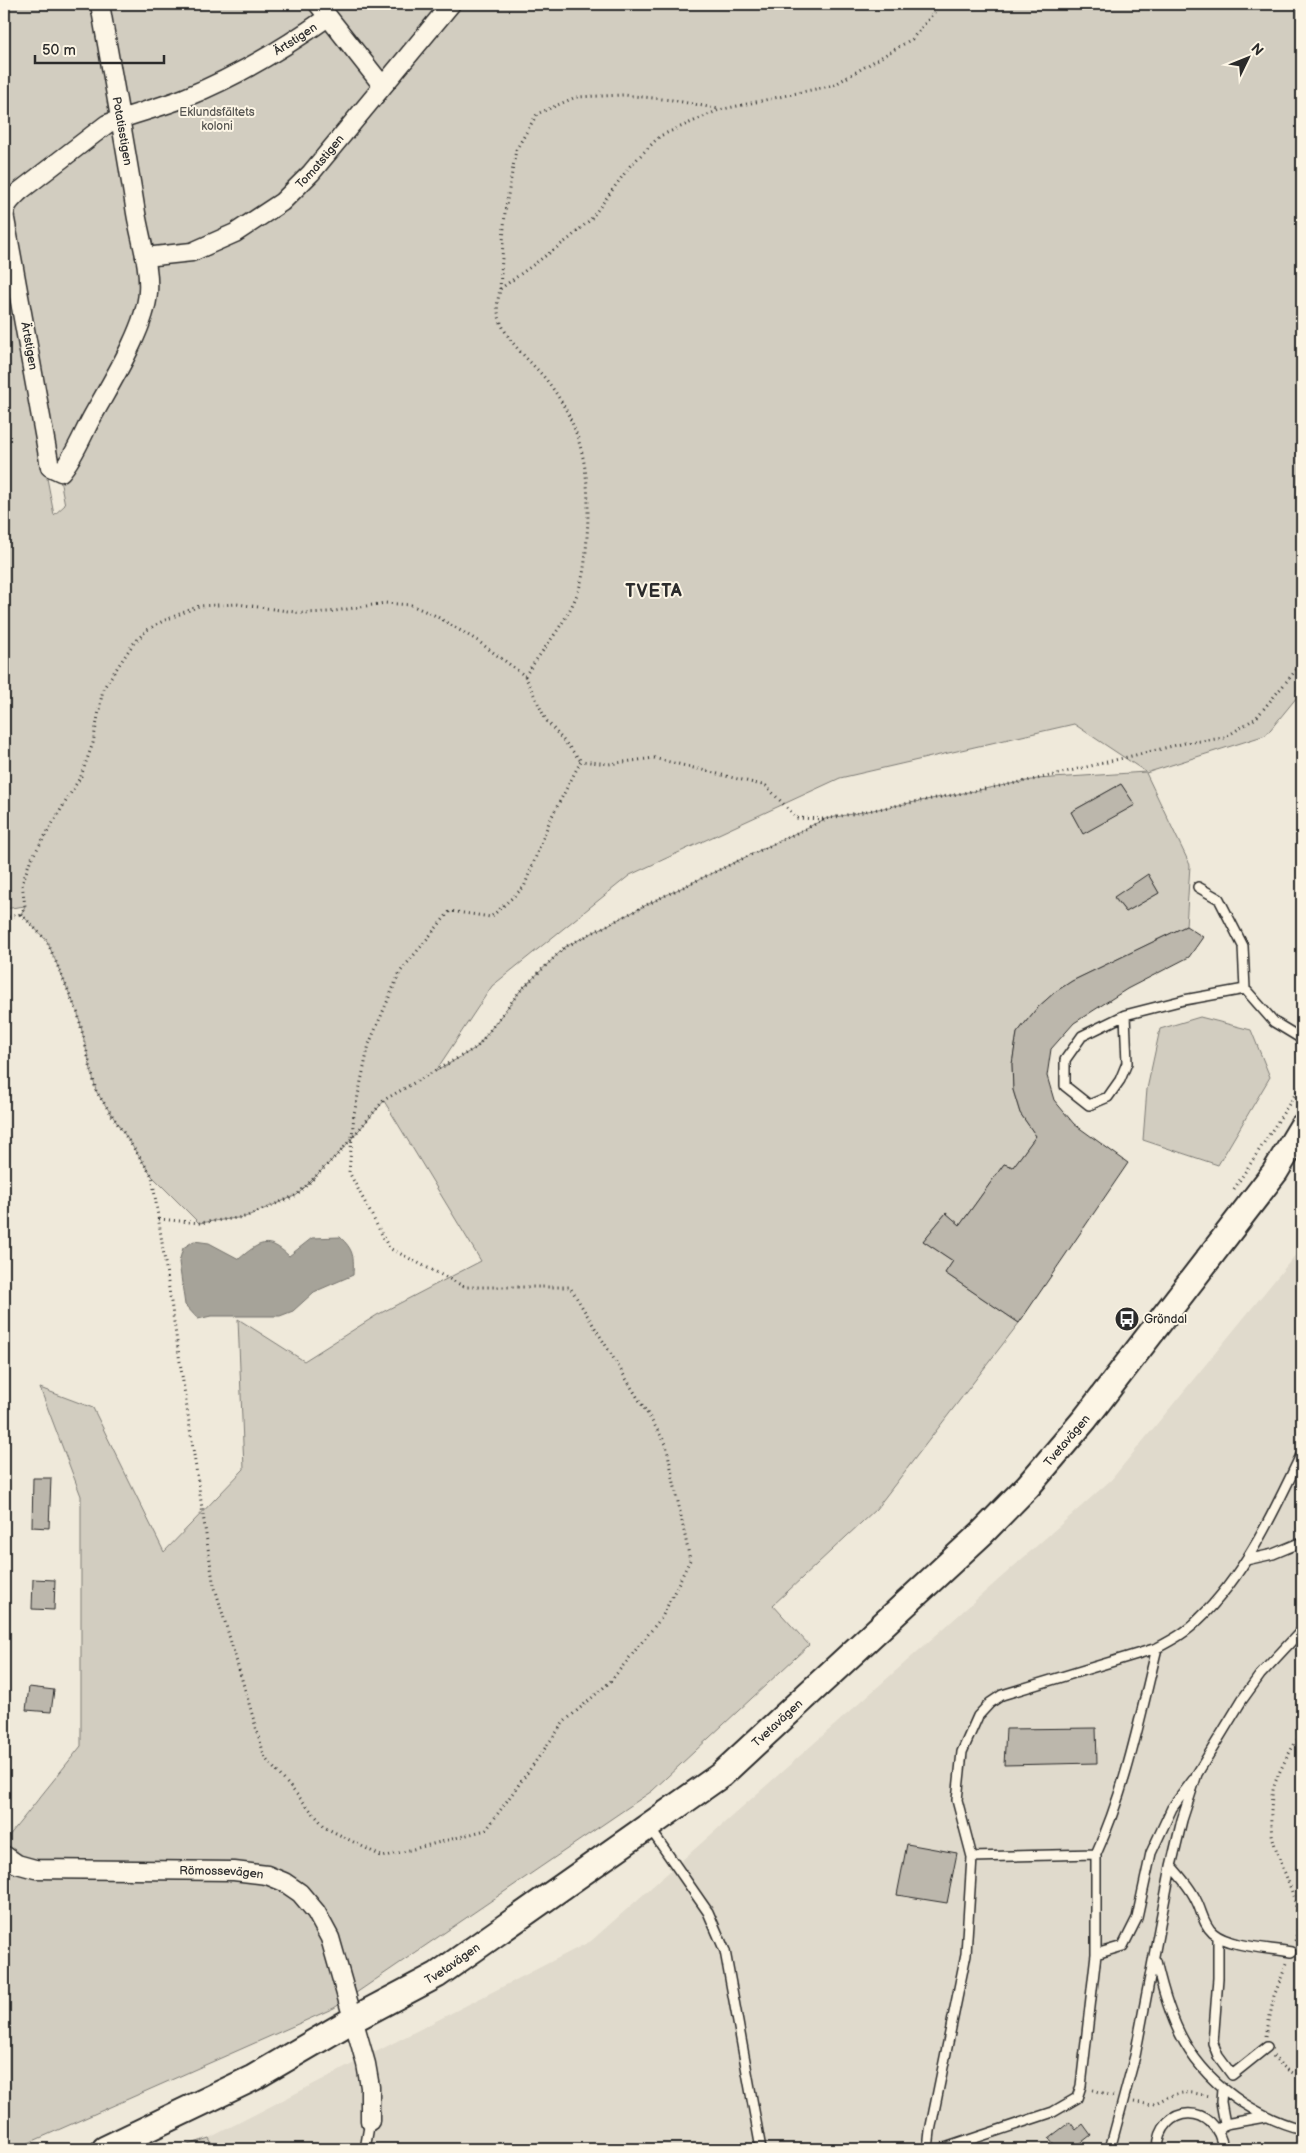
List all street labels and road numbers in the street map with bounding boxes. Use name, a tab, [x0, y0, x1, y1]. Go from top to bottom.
street label: Ärtstigen	[270, 19, 320, 59]
street label: Potatisstigen	[109, 95, 136, 167]
street label: Tomatstigen	[292, 131, 347, 192]
street label: Ärtstigen	[17, 321, 42, 371]
street label: Tvetavägen	[1041, 1411, 1093, 1469]
street label: Tvetavägen	[749, 1696, 806, 1750]
street label: Römossevägen	[179, 1863, 265, 1882]
street label: Tvetavägen	[422, 1940, 483, 1988]

